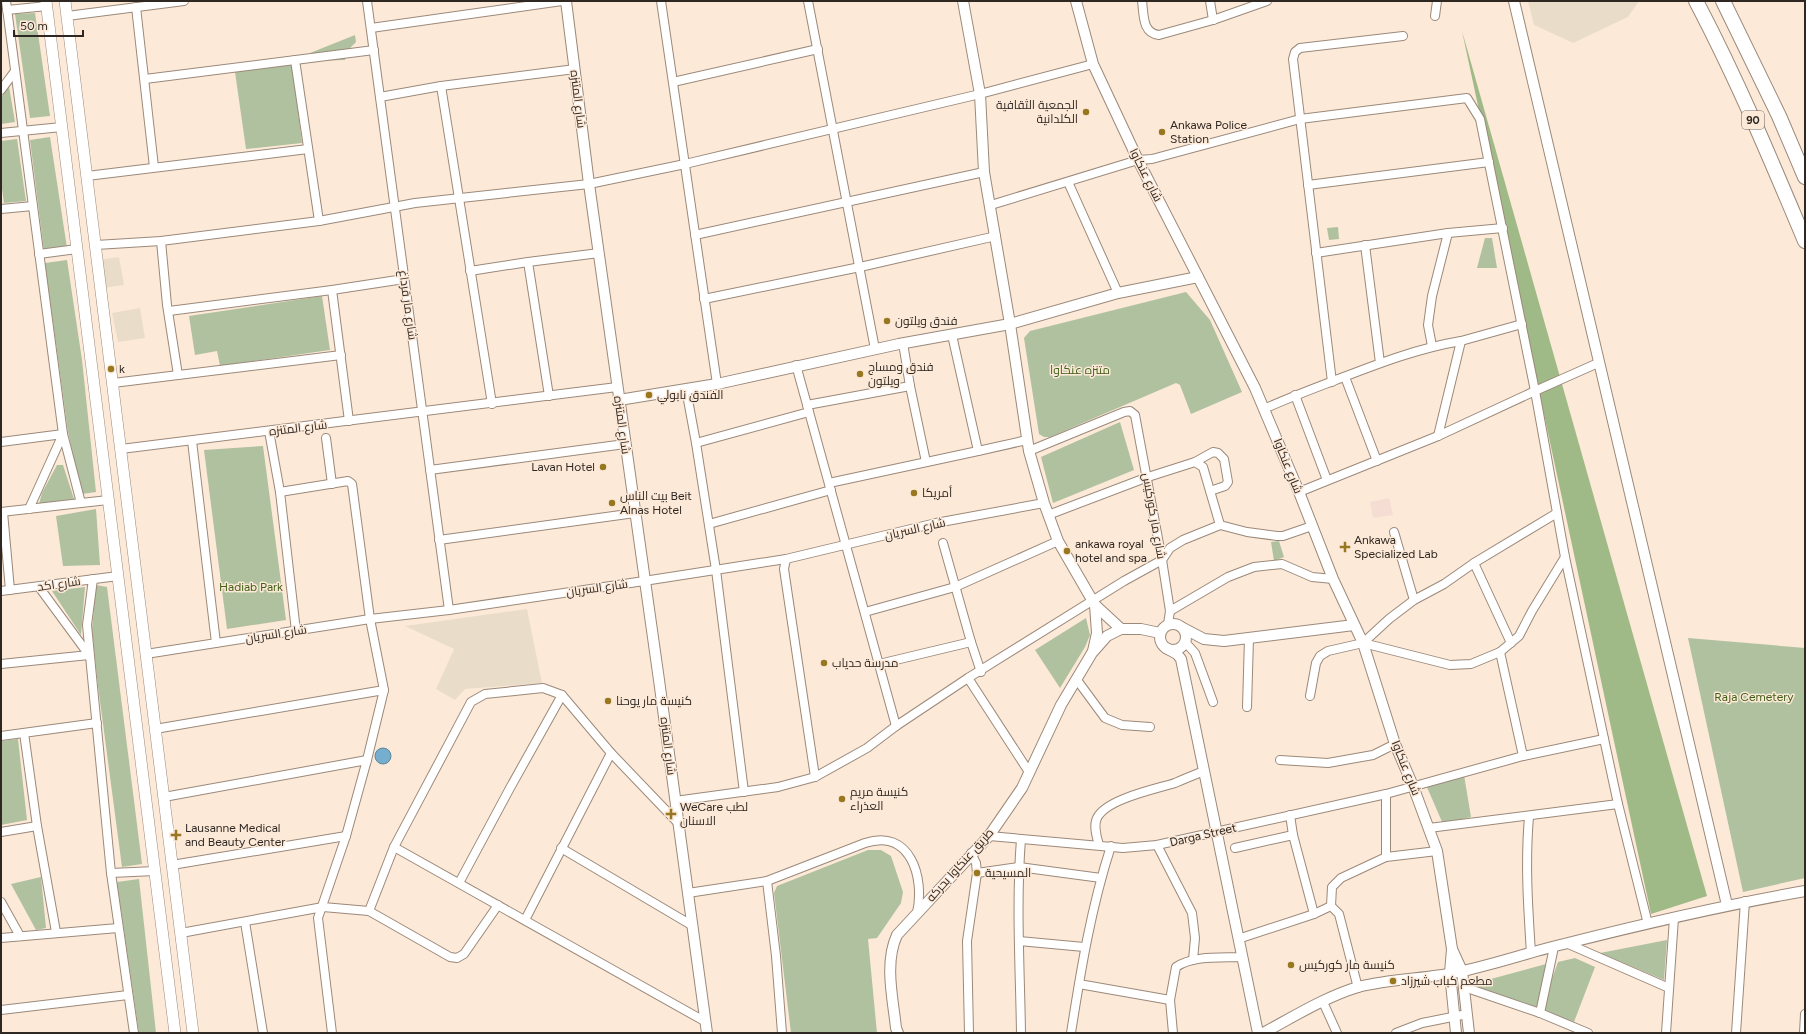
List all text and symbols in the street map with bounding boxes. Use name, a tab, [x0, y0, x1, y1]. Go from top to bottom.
scale bar	[14, 12, 83, 38]
text: 50 m	[20, 19, 48, 33]
street label: شارع المتنزه	[566, 69, 589, 129]
place label: الجمعية الثقافية الكلدانية	[996, 98, 1078, 126]
marker: الجمعية الثقافية الكلدانية	[1081, 107, 1091, 117]
road number: 90	[1742, 111, 1764, 129]
place label: Ankawa Police Station	[1170, 118, 1248, 146]
marker: Ankawa Police Station	[1157, 127, 1167, 137]
street label: شارع عنكاوا	[1126, 146, 1165, 205]
street label: شارع مار قرداغ	[395, 269, 420, 341]
place label: فندق ویلتون	[895, 314, 957, 328]
marker: فندق ویلتون	[882, 316, 892, 326]
place label: فندق ومساج ويلتون	[868, 360, 934, 388]
place label: k	[119, 362, 125, 376]
park label: متنزه عنكاوا	[1050, 363, 1110, 377]
marker: k	[106, 364, 116, 374]
marker: فندق ومساج ويلتون	[855, 369, 865, 379]
place label: الفندق نابولي	[657, 388, 724, 405]
marker: الفندق نابولي	[644, 390, 654, 400]
street label: شارع المتنزه	[610, 395, 633, 455]
street label: شارع المتنزه	[268, 417, 328, 440]
street label: شارع عنكاوا	[1270, 436, 1305, 496]
place label: Lavan Hotel	[531, 460, 595, 474]
marker: Lavan Hotel	[598, 462, 608, 472]
street label: شارع مار كوركيس	[1139, 472, 1168, 560]
place label: أمريكا	[922, 485, 952, 500]
marker: أمريكا	[909, 488, 919, 498]
place label: بيت الناس Beit Alnas Hotel	[620, 489, 692, 517]
marker: بيت الناس Beit Alnas Hotel	[607, 498, 617, 508]
street label: شارع السريان	[883, 515, 947, 544]
place label: Ankawa Specialized Lab	[1354, 533, 1438, 561]
place label: ankawa royal hotel and spa	[1075, 537, 1147, 565]
marker: Ankawa Specialized Lab	[1339, 541, 1351, 553]
marker: ankawa royal hotel and spa	[1062, 546, 1072, 556]
street label: شارع اكد	[37, 574, 82, 595]
street label: شارع السريان	[565, 577, 629, 600]
park label: Hadiab Park	[219, 580, 283, 594]
street label: شارع السريان	[244, 622, 308, 647]
place label: مدرسة حدياب	[832, 656, 898, 670]
marker: مدرسة حدياب	[819, 658, 829, 668]
park label: Raja Cemetery	[1714, 690, 1794, 704]
place label: كنيسة مار يوحنا	[616, 694, 692, 708]
marker: كنيسة مار يوحنا	[603, 696, 613, 706]
street label: شارع المتنزه	[656, 716, 679, 776]
street label: شارع عنكاوا	[1388, 738, 1423, 798]
place label: كنيسة مريم العذراء	[850, 785, 908, 813]
marker: كنيسة مريم العذراء	[837, 794, 847, 804]
place label: WeCare لطب الاسنان	[680, 800, 748, 828]
marker: WeCare لطب الاسنان	[665, 808, 677, 820]
street label: Darga Street	[1168, 820, 1238, 849]
place label: Lausanne Medical and Beauty Center	[185, 821, 285, 849]
street label: طريق عنكاوا بحركه	[923, 825, 997, 904]
marker: Lausanne Medical and Beauty Center	[170, 829, 182, 841]
place label: المسيحية	[985, 866, 1031, 880]
marker: المسيحية	[972, 868, 982, 878]
place label: كنيسة مار كوركيس	[1299, 958, 1395, 972]
marker: كنيسة مار كوركيس	[1286, 960, 1296, 970]
place label: مطعم كباب شيرزاد	[1401, 974, 1492, 989]
marker: مطعم كباب شيرزاد	[1388, 976, 1398, 986]

